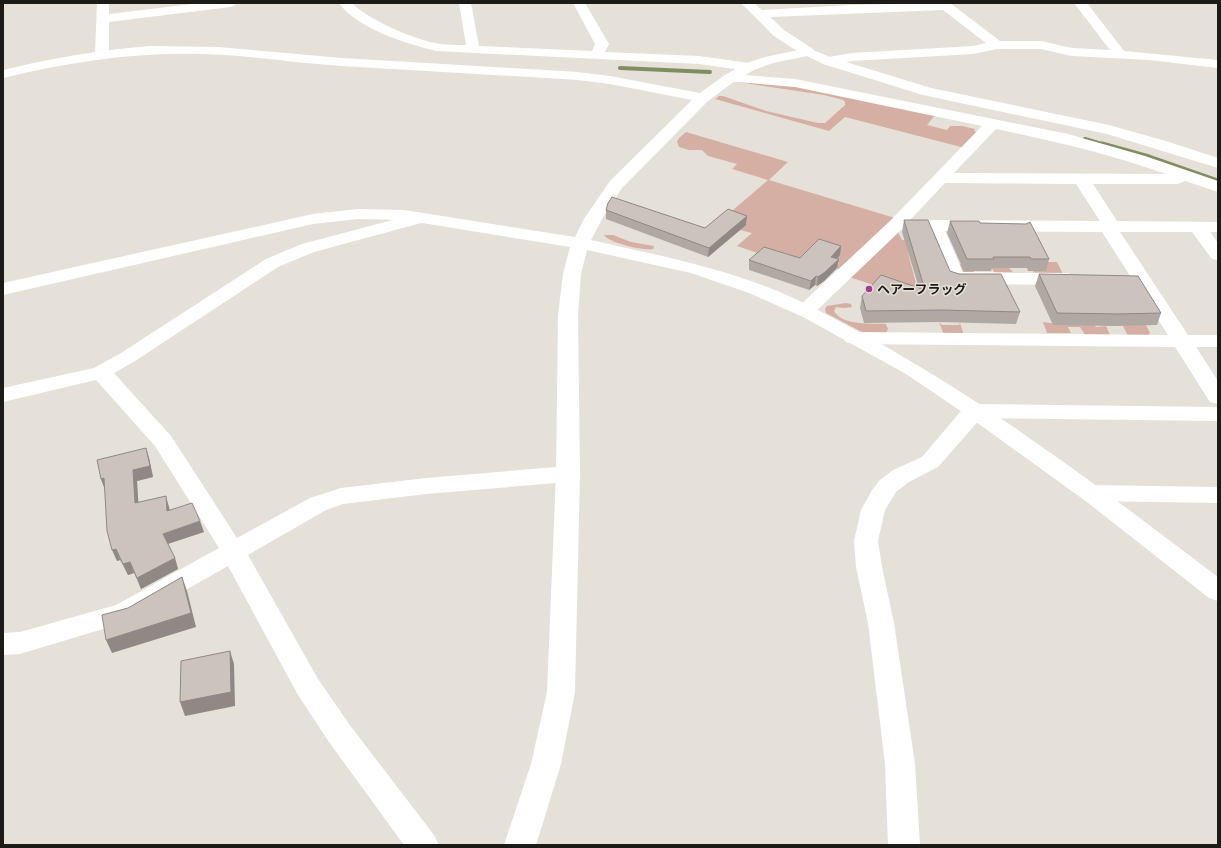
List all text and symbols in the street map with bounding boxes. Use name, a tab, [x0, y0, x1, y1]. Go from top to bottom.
place label: ヘアーフラッグ	[877, 281, 966, 298]
marker: ヘアーフラッグ	[864, 284, 874, 294]

